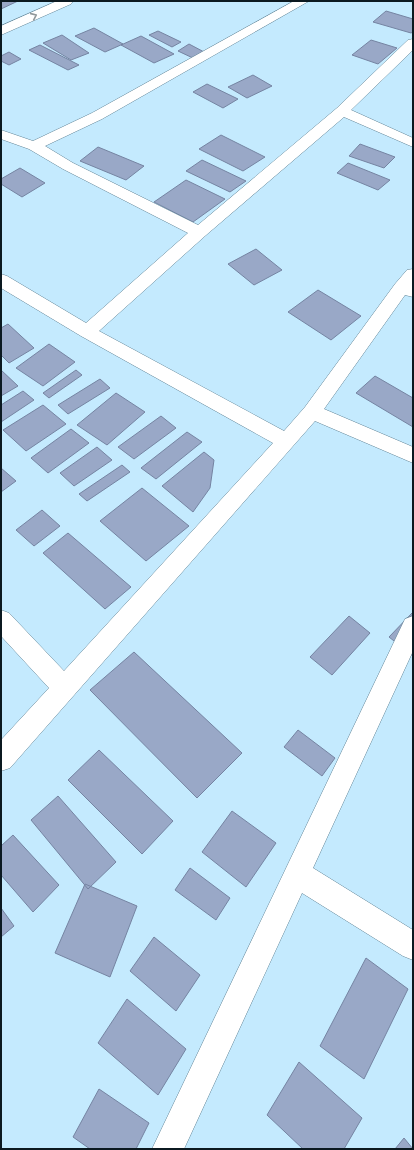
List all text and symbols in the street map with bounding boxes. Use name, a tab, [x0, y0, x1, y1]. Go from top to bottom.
one-way arrow	[29, 13, 37, 21]

